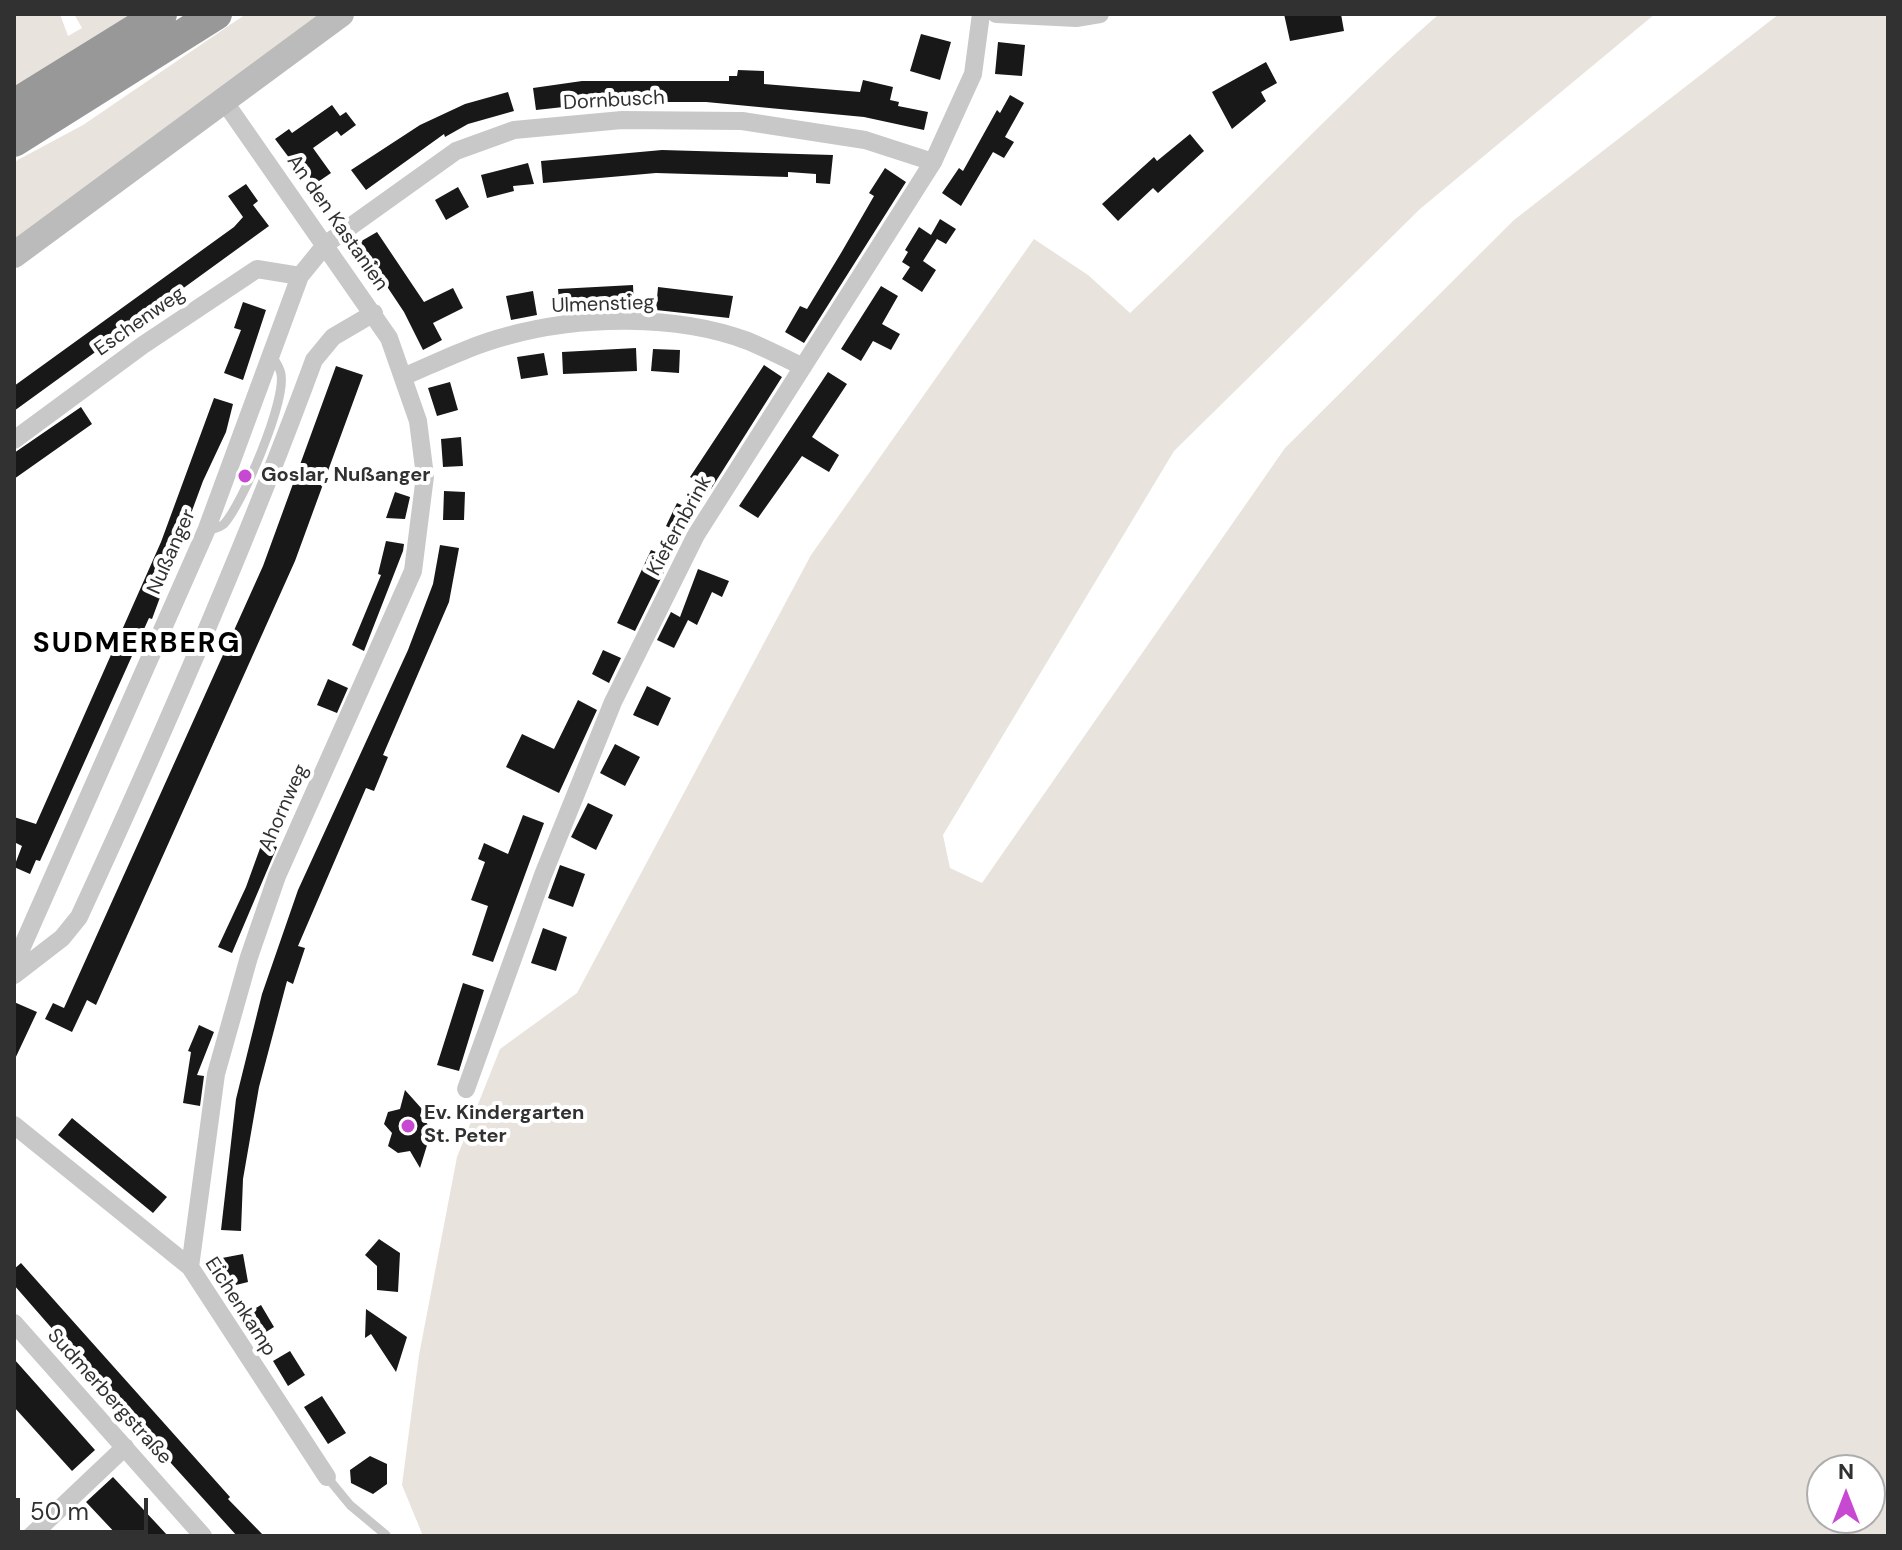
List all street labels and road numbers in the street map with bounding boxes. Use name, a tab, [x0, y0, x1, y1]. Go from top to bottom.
street label: Dornbusch	[563, 86, 665, 116]
street label: An den Kastanien	[281, 150, 393, 296]
street label: Eschenweg	[90, 282, 190, 362]
street label: Ulmenstieg	[551, 291, 655, 319]
street label: Kiefernbrink	[643, 472, 717, 580]
street label: Nußanger	[143, 506, 201, 598]
street label: Ahornweg	[254, 761, 314, 855]
street label: Eichenkamp	[199, 1253, 281, 1361]
street label: Sudmerbergstraße	[42, 1324, 176, 1470]

